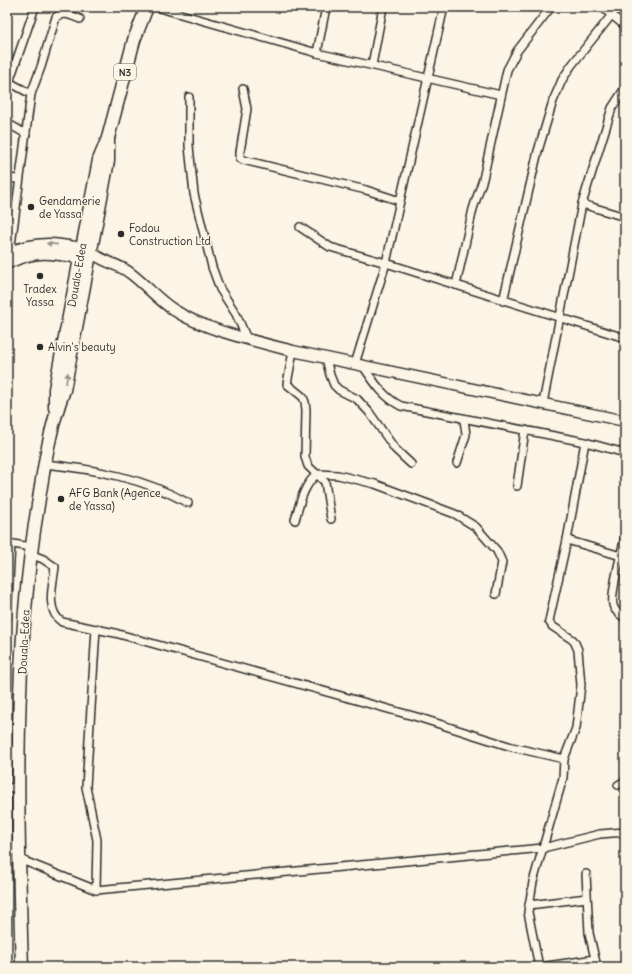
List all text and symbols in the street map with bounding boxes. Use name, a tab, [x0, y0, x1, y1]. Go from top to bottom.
road number: N3	[114, 64, 136, 80]
place label: Gendamerie de Yassa	[39, 194, 101, 221]
marker: Gendamerie de Yassa	[26, 202, 36, 212]
place label: Fodou Construction Ltd	[129, 221, 212, 248]
marker: Fodou Construction Ltd	[116, 229, 126, 239]
one-way arrow	[46, 241, 58, 248]
street label: Douala-Edea	[64, 242, 90, 308]
marker: Tradex Yassa	[35, 271, 45, 281]
place label: Tradex Yassa	[23, 282, 57, 309]
place label: Alvin's beauty	[48, 340, 116, 354]
marker: Alvin's beauty	[35, 342, 45, 352]
one-way arrow	[64, 372, 70, 384]
place label: AFG Bank (Agence de Yassa)	[69, 486, 161, 513]
marker: AFG Bank (Agence de Yassa)	[56, 494, 66, 504]
street label: Douala-Edea	[15, 609, 33, 675]

